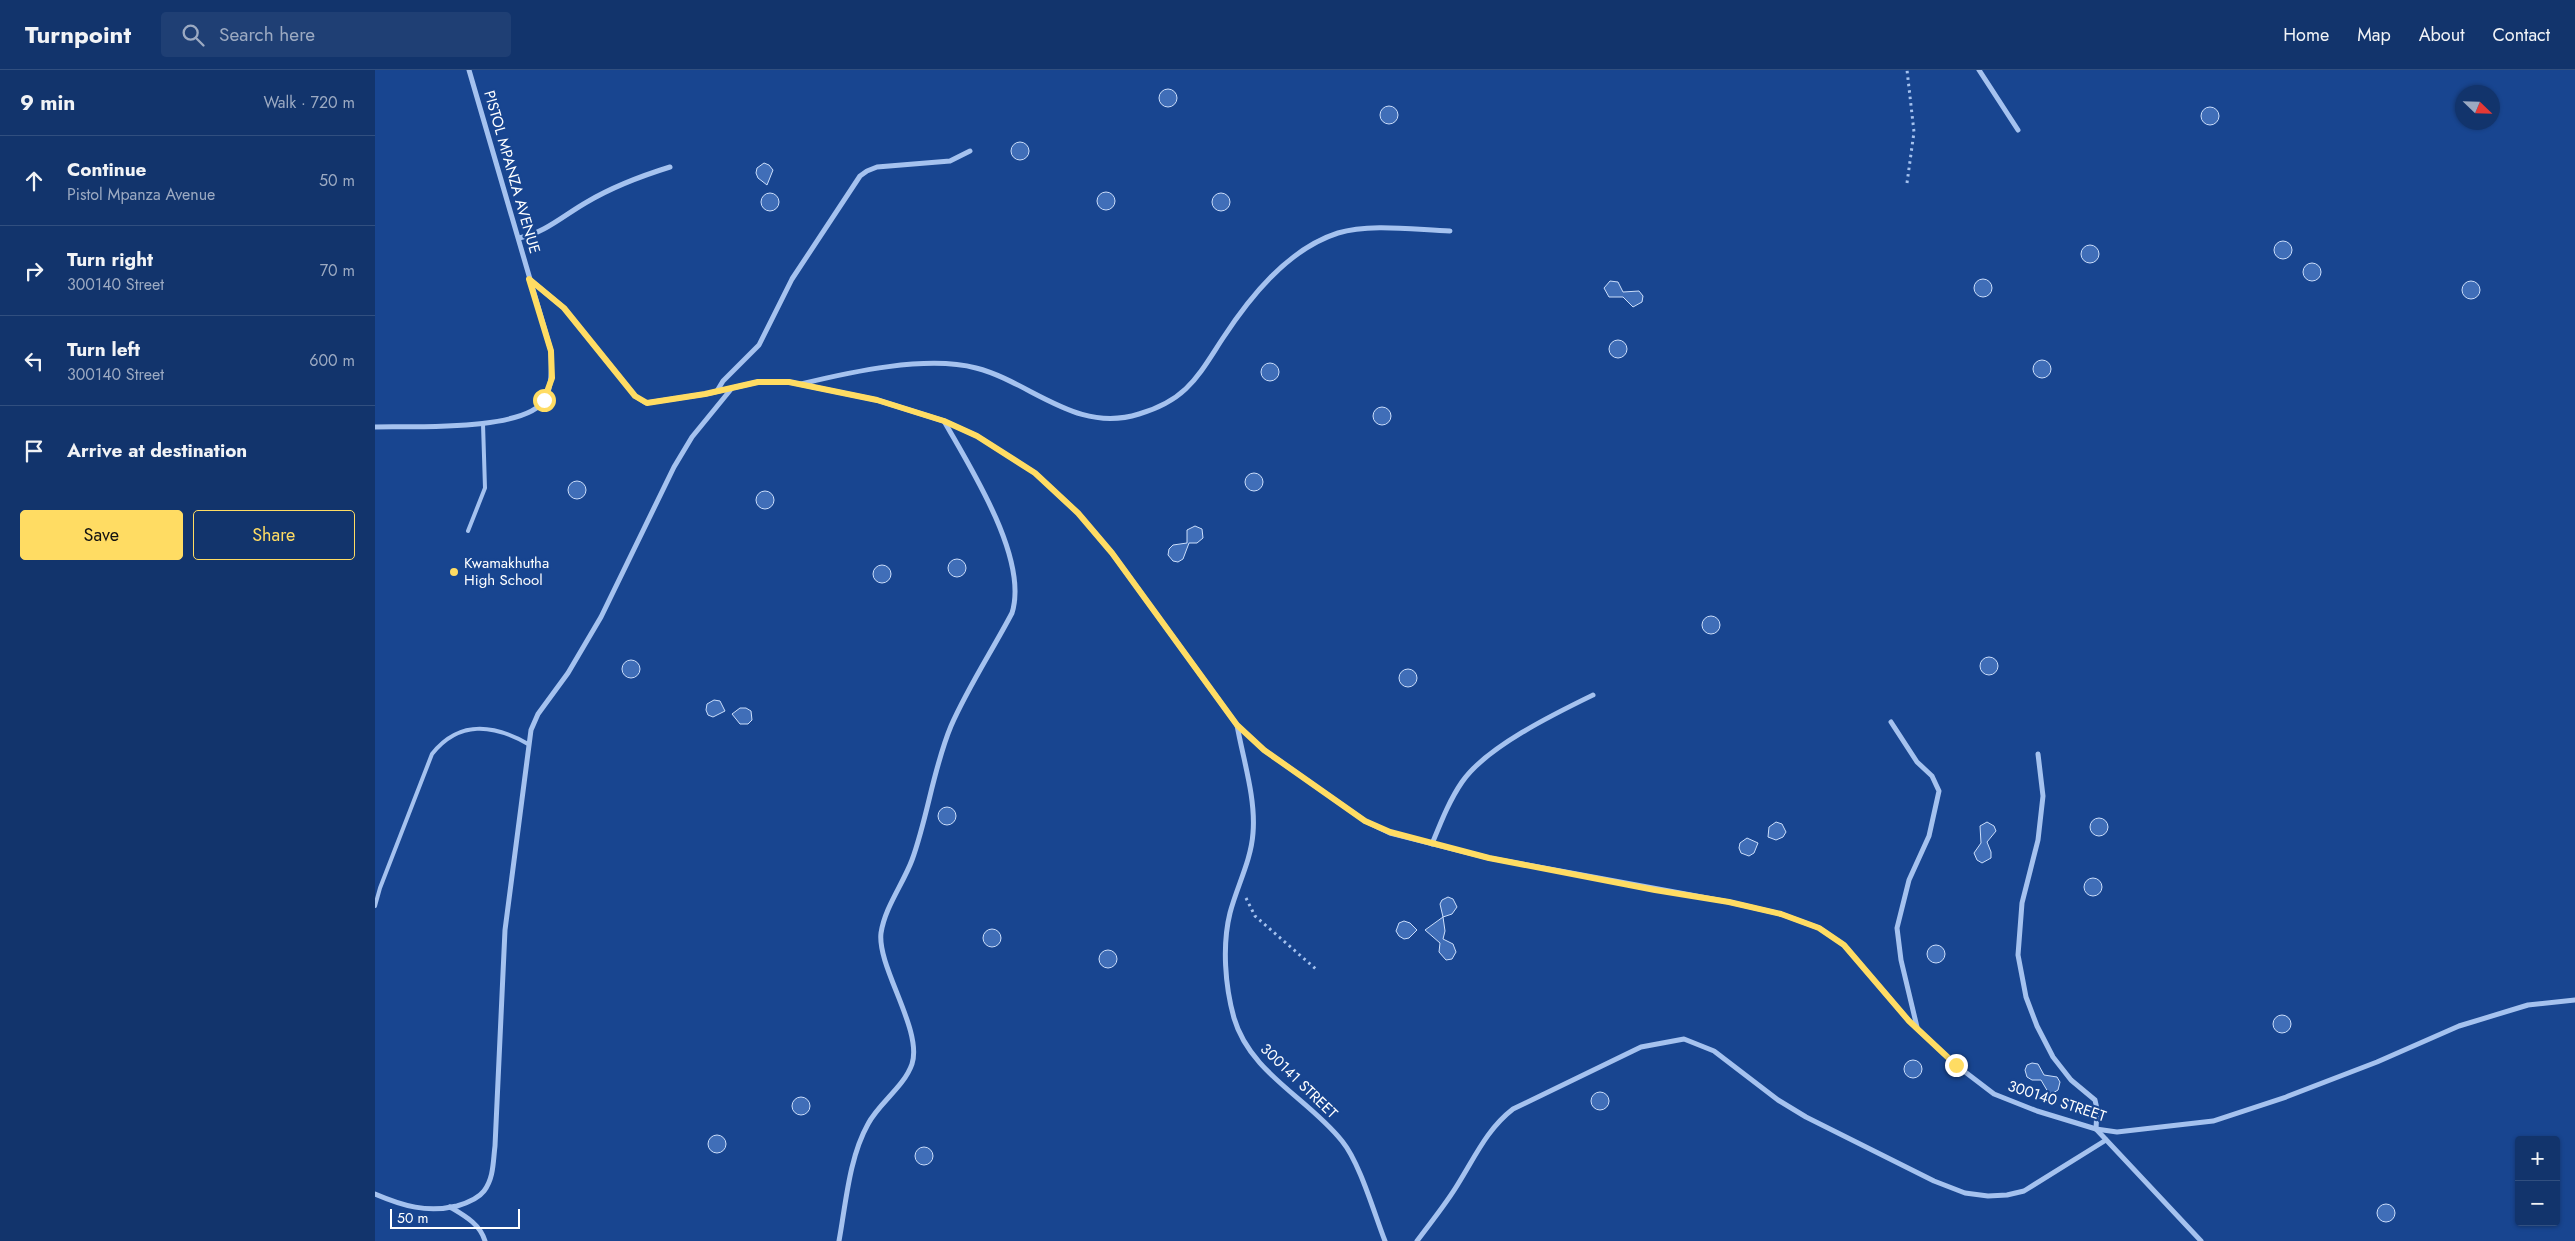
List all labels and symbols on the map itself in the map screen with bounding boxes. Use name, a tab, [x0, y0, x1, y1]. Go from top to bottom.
north arrow	[2455, 85, 2500, 130]
street label: PISTOL MPANZA AVENUE	[478, 88, 546, 256]
route start	[533, 389, 556, 412]
place label: Kwamakhutha High School	[464, 552, 549, 591]
marker: Kwamakhutha High School	[448, 566, 460, 578]
street label: 300141 STREET	[1255, 1038, 1343, 1124]
route end	[1945, 1054, 1968, 1077]
street label: 300140 STREET	[2005, 1075, 2109, 1127]
scale bar	[390, 1206, 520, 1229]

